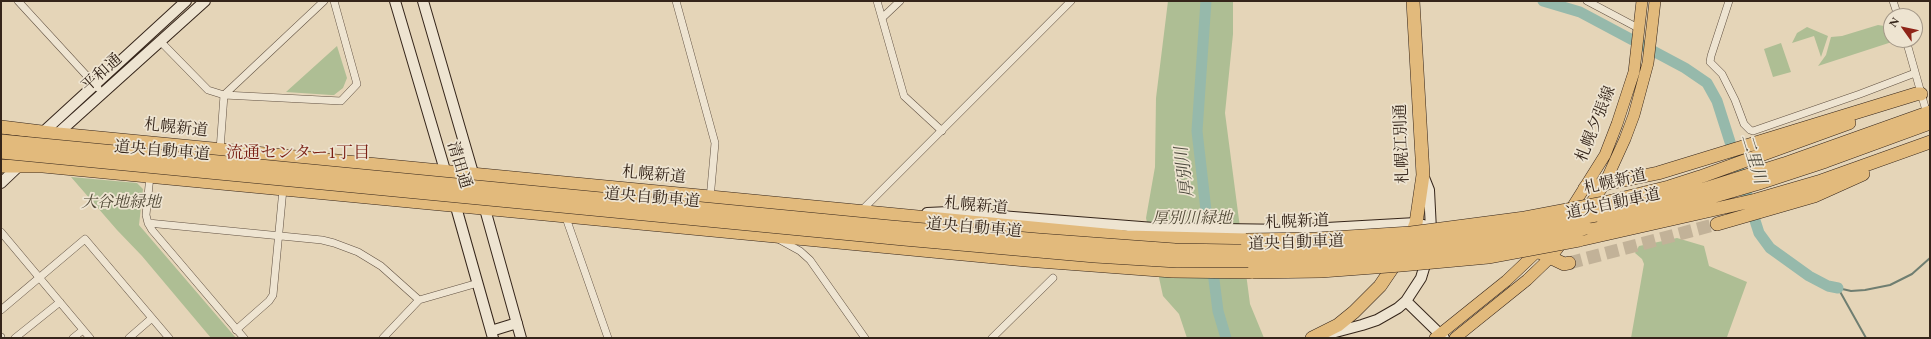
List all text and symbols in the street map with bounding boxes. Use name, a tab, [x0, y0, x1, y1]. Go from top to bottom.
north arrow	[1883, 8, 1923, 48]
text: N	[1885, 14, 1902, 30]
street label: 平和通	[78, 50, 126, 96]
street label: 札幌夕張線	[1572, 83, 1620, 165]
street label: 札幌江別通	[1391, 104, 1413, 184]
street label: 札幌新道	[143, 115, 209, 141]
water label: 二里川	[1736, 132, 1770, 186]
street label: 道央自動車道	[113, 137, 211, 165]
street label: 清田通	[443, 139, 475, 191]
district label: 流通センター1丁目	[226, 143, 370, 163]
water label: 厚別川	[1172, 145, 1198, 199]
street label: 札幌新道	[621, 163, 687, 187]
street label: 札幌新道	[1582, 165, 1648, 199]
street label: 道央自動車道	[603, 184, 701, 212]
street label: 道央自動車道	[1564, 185, 1662, 223]
park label: 大谷地緑地	[81, 193, 161, 213]
street label: 札幌新道	[943, 194, 1009, 218]
park label: 厚別川緑地	[1152, 209, 1232, 229]
street label: 札幌新道	[1265, 211, 1329, 233]
street label: 道央自動車道	[925, 214, 1023, 242]
street label: 道央自動車道	[1248, 232, 1344, 254]

